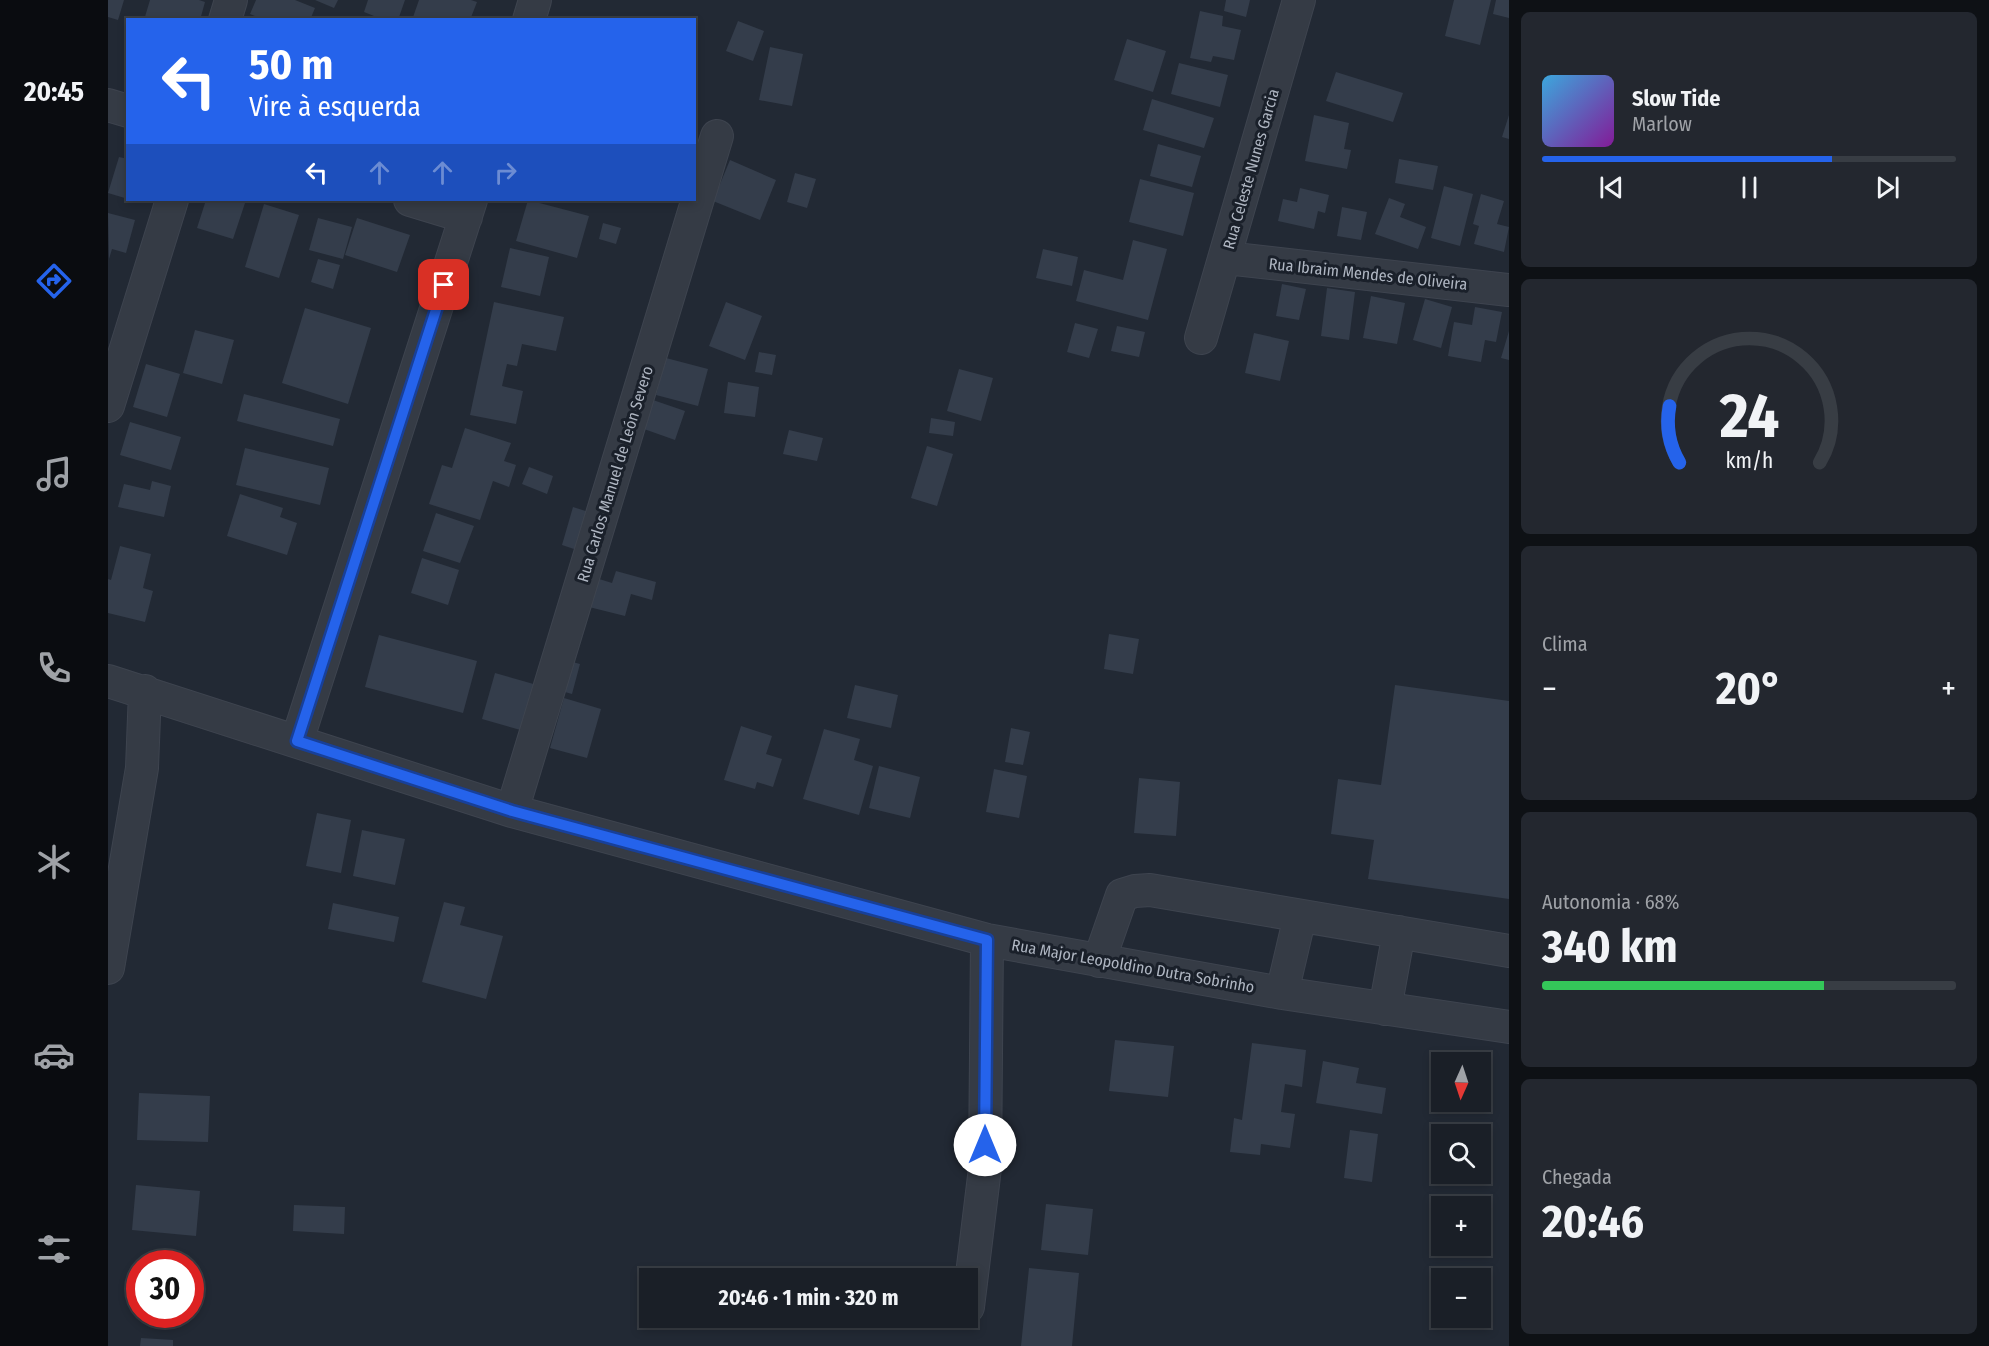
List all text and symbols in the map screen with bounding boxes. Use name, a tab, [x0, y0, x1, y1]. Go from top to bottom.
text: 50 m	[249, 40, 333, 90]
icon: left	[150, 42, 228, 120]
text: 20:45	[24, 76, 84, 108]
text: Slow Tide	[1632, 85, 1720, 112]
street label: Rua Celeste Nunes Garcia	[1219, 87, 1283, 251]
text: Vire à esquerda	[249, 91, 421, 123]
text: Marlow	[1632, 112, 1692, 136]
icon: left	[300, 156, 333, 189]
icon: ahead	[363, 156, 396, 189]
icon: ahead	[426, 156, 459, 189]
icon: right	[489, 156, 522, 189]
icon: previous	[1595, 171, 1628, 204]
icon: pause	[1733, 171, 1766, 204]
icon: next	[1871, 171, 1904, 204]
street label: Rua Ibraim Mendes de Oliveira	[1268, 254, 1468, 294]
pin	[418, 259, 469, 310]
icon: directions	[33, 260, 75, 302]
icon: arrive	[427, 268, 460, 301]
street label: Rua Carlos Manuel de León Severo	[573, 364, 657, 584]
text: 24	[1718, 379, 1779, 454]
text: km/h	[1725, 449, 1773, 475]
icon: music	[33, 453, 75, 495]
text: Clima	[1542, 632, 1587, 656]
icon: phone	[33, 647, 75, 689]
text: 20°	[1716, 662, 1782, 716]
text: −	[1542, 669, 1557, 709]
text: +	[1941, 669, 1956, 709]
icon: climate	[33, 841, 75, 883]
text: Autonomia · 68%	[1542, 890, 1680, 914]
text: 340 km	[1542, 920, 1678, 974]
street label: Rua Major Leopoldino Dutra Sobrinho	[1010, 935, 1256, 997]
icon: car	[33, 1034, 75, 1076]
north arrow	[1431, 1052, 1491, 1112]
map controls	[1431, 1052, 1491, 1328]
position arrow	[953, 1113, 1017, 1177]
button: search	[1431, 1124, 1491, 1184]
text: Chegada	[1542, 1165, 1612, 1189]
text: 20:46	[1542, 1195, 1644, 1249]
button: +	[1431, 1196, 1491, 1256]
icon: filters	[33, 1228, 75, 1270]
speed limit sign: 30	[126, 1250, 204, 1328]
button: −	[1431, 1268, 1491, 1328]
text: 20:46 · 1 min · 320 m	[718, 1284, 899, 1311]

